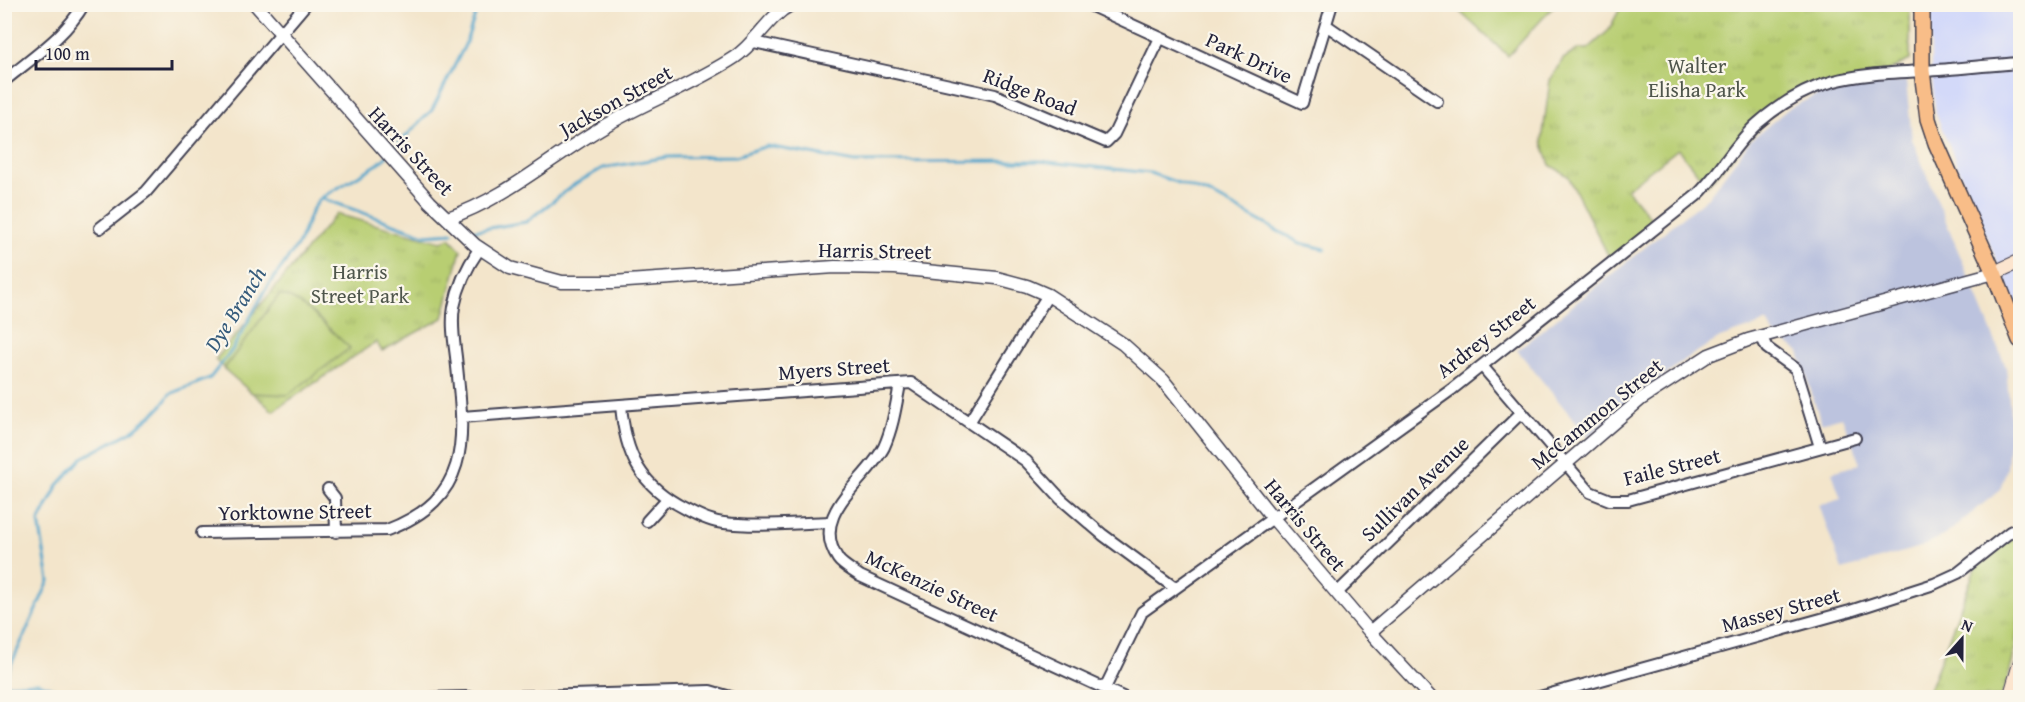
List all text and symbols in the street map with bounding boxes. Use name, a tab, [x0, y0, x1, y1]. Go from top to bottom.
street label: Park Drive	[1201, 24, 1298, 91]
scale bar	[36, 33, 172, 71]
text: 100 m	[45, 40, 90, 67]
park label: Walter Elisha Park	[1648, 50, 1746, 105]
street label: Jackson Street	[551, 56, 678, 146]
street label: Ridge Road	[979, 59, 1082, 124]
street label: Harris Street	[361, 99, 462, 203]
street label: Harris Street	[818, 234, 932, 267]
park label: Harris Street Park	[311, 256, 409, 311]
water label: Dye Branch	[196, 260, 274, 359]
street label: Ardrey Street	[1429, 287, 1542, 385]
street label: Myers Street	[777, 349, 891, 388]
street label: McCammon Street	[1524, 350, 1670, 477]
street label: Sullivan Avenue	[1353, 429, 1476, 548]
street label: Faile Street	[1620, 439, 1724, 493]
street label: Harris Street	[1257, 471, 1354, 578]
street label: Yorktowne Street	[218, 495, 373, 528]
street label: McKenzie Street	[861, 541, 1004, 630]
street label: Massey Street	[1718, 579, 1844, 640]
north arrow	[1932, 609, 1992, 669]
text: N	[1958, 612, 1977, 638]

